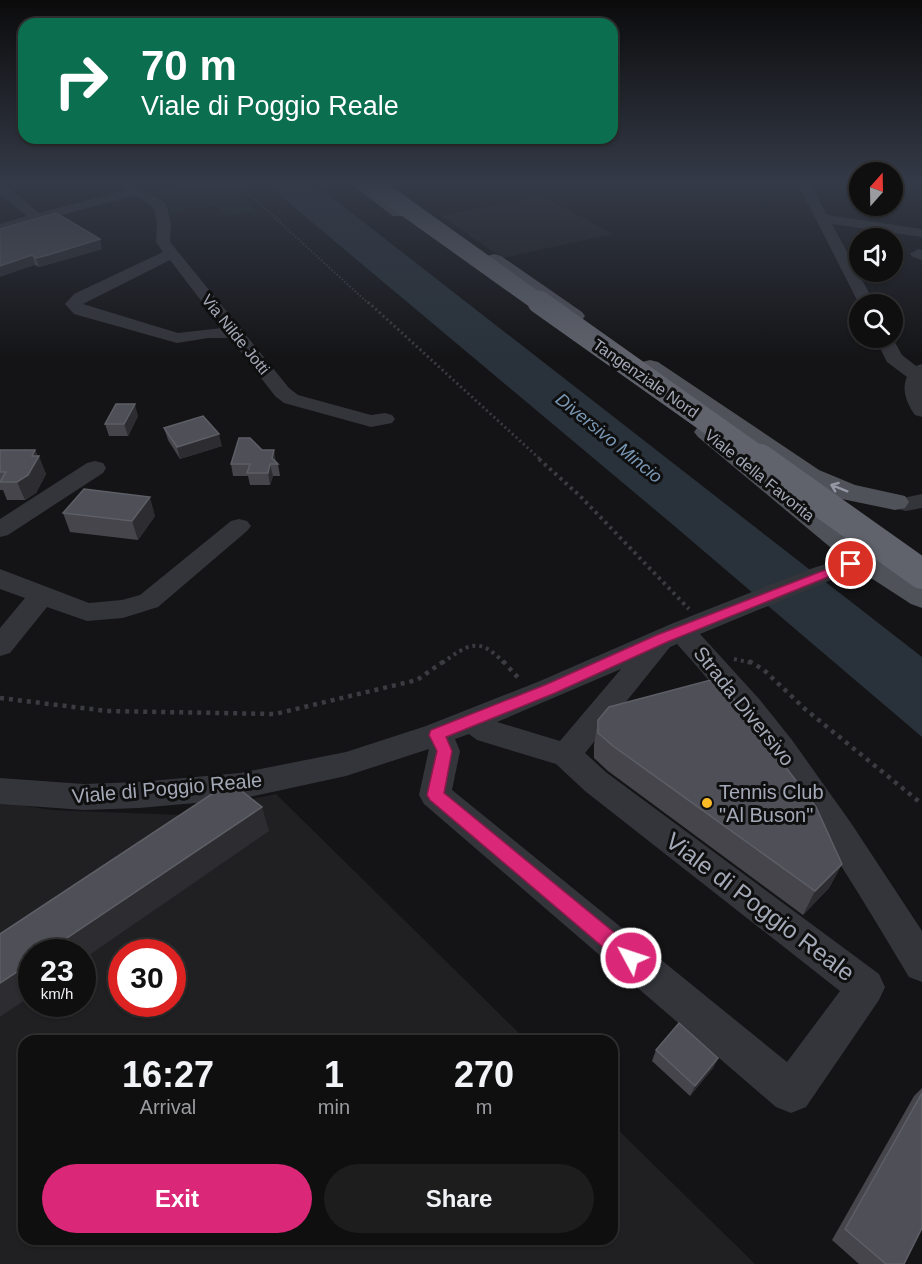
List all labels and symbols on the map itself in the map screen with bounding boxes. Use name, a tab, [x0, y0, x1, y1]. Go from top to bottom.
north arrow	[849, 162, 903, 216]
street label: Via Nilde Jotti	[198, 291, 273, 378]
street label: Tangenziale Nord	[590, 336, 702, 421]
water label: Diversivo Mincio	[552, 389, 666, 487]
street label: Viale della Favorita	[702, 426, 818, 525]
one-way arrow	[830, 482, 848, 493]
pin	[825, 538, 876, 589]
street label: Strada Diversivo	[689, 642, 799, 770]
street label: Viale di Poggio Reale	[71, 769, 263, 807]
place label: Tennis Club "Al Buson"	[719, 781, 824, 826]
marker: Tennis Club "Al Buson"	[700, 796, 714, 810]
street label: Viale di Poggio Reale	[661, 827, 860, 986]
position arrow	[599, 926, 663, 990]
speed limit sign: 30	[108, 939, 186, 1017]

